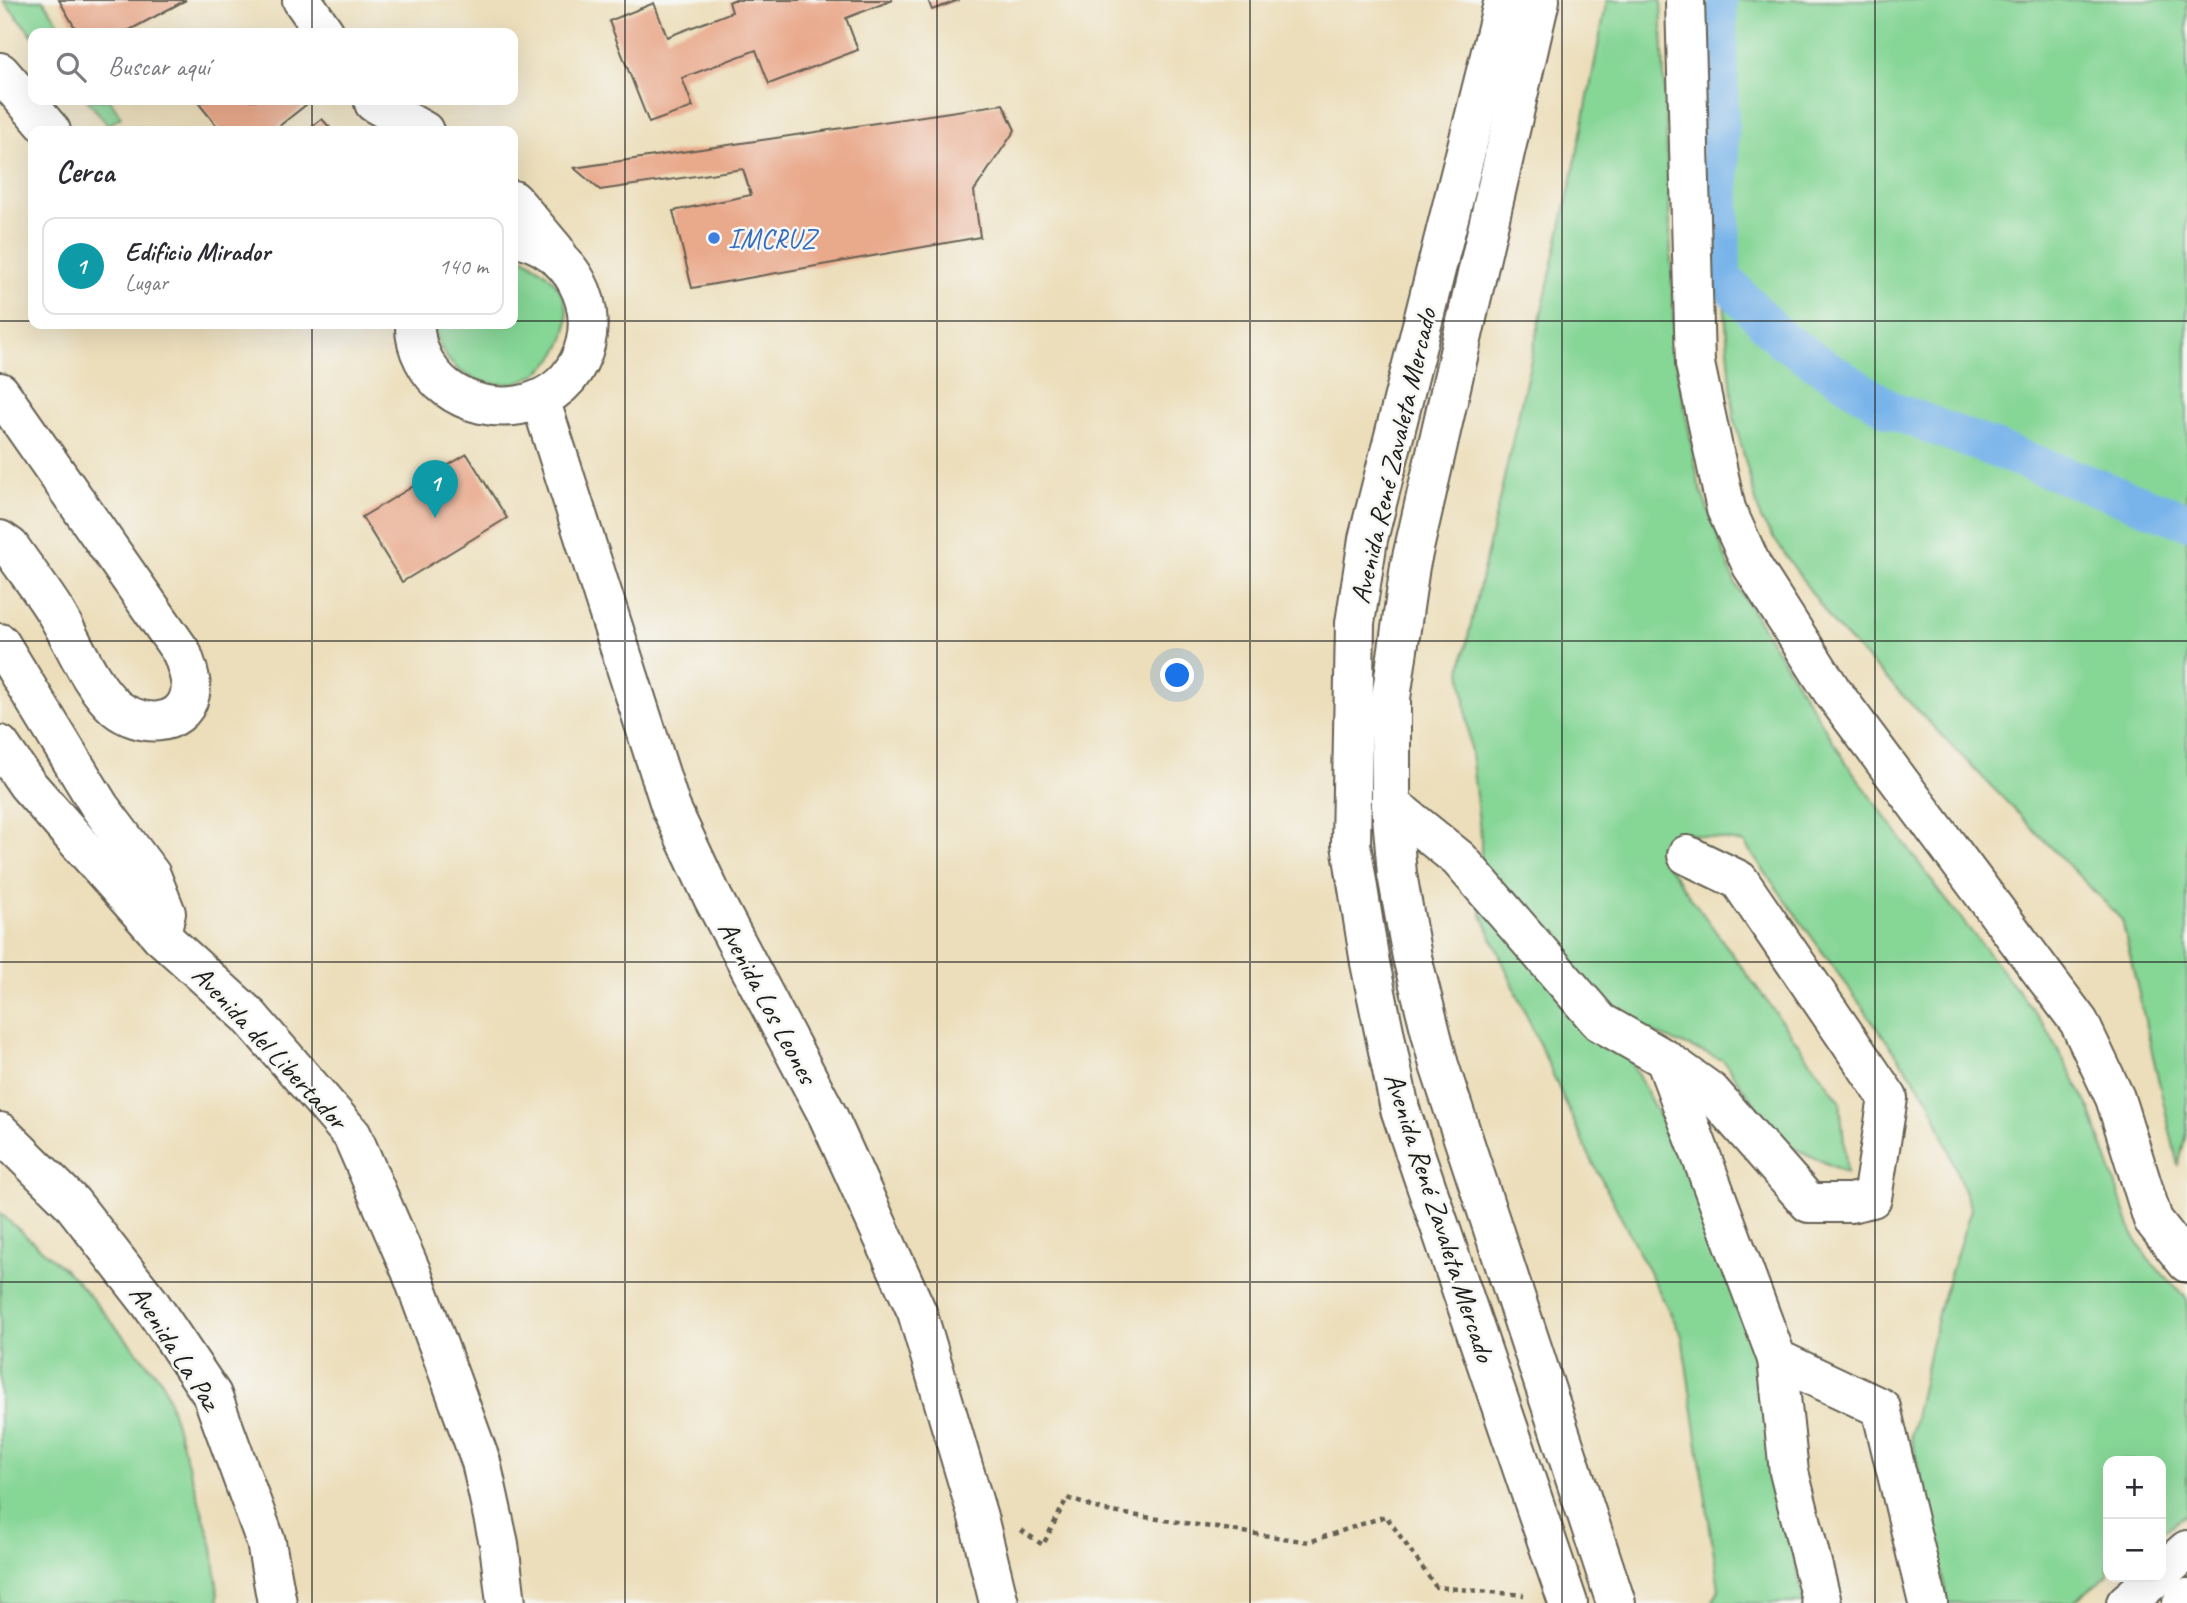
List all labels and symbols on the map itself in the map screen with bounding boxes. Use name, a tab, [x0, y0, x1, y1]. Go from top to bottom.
place label: IMCRUZ	[728, 221, 820, 256]
marker: IMCRUZ	[706, 230, 722, 246]
street label: Avenida René Zavaleta Mercado	[1342, 303, 1444, 607]
pin: 1	[412, 460, 458, 518]
your location	[1160, 658, 1194, 692]
street label: Avenida Los Leones	[710, 914, 827, 1092]
street label: Avenida del Libertador	[185, 958, 357, 1139]
street label: Avenida René Zavaleta Mercado	[1377, 1068, 1504, 1368]
street label: Avenida La Paz	[122, 1278, 230, 1419]

